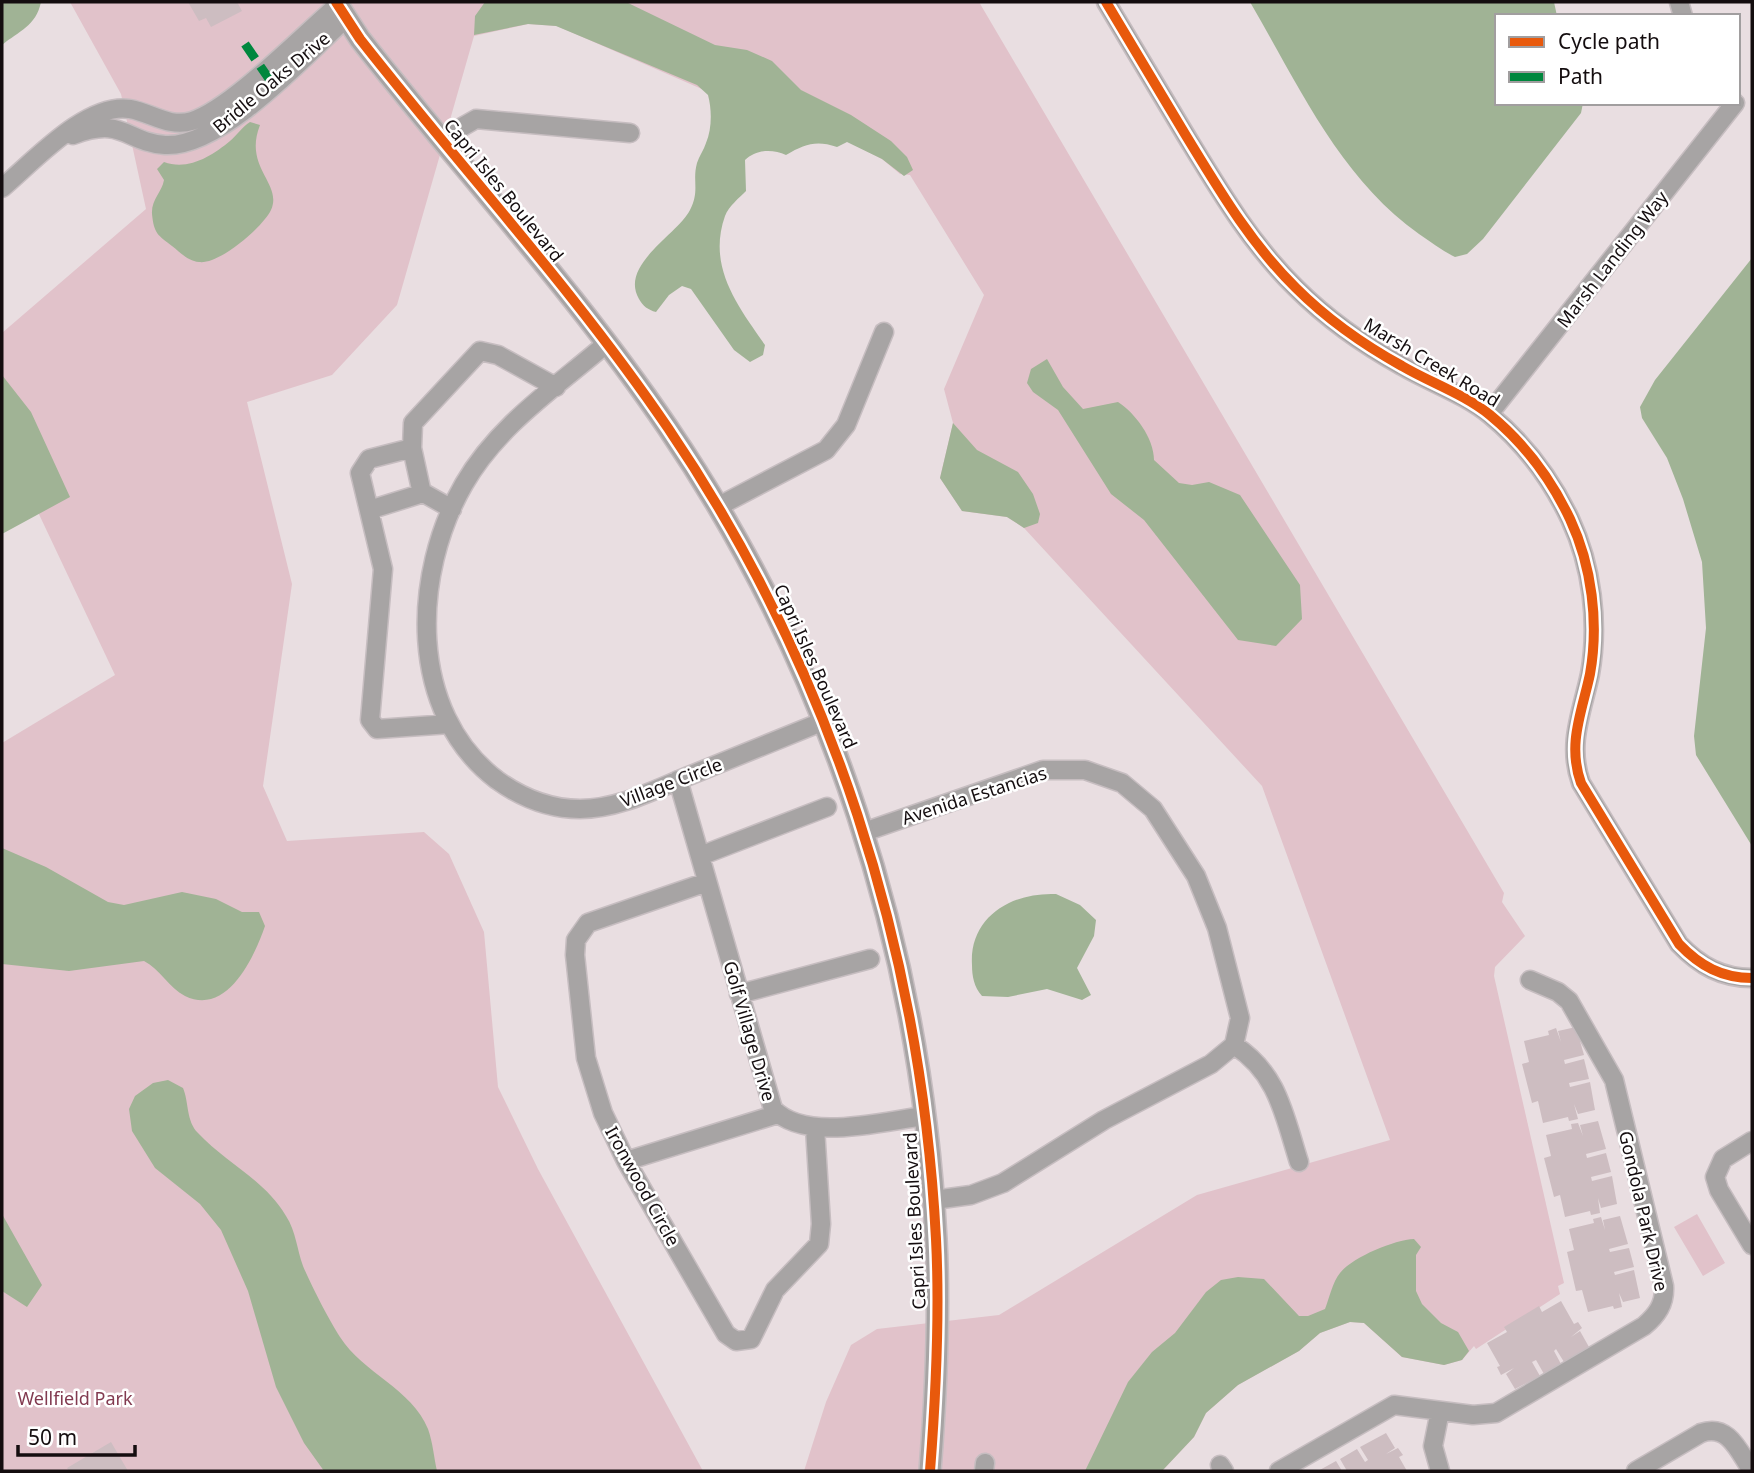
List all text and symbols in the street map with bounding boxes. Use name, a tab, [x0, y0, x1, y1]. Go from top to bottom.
legend	[1495, 14, 1740, 105]
street label: Bridle Oaks Drive	[207, 26, 335, 138]
text: Cycle path	[1558, 27, 1660, 55]
text: Path	[1558, 62, 1603, 90]
street label: Capri Isles Boulevard	[439, 113, 569, 267]
street label: Marsh Landing Way	[1551, 185, 1673, 332]
street label: Marsh Creek Road	[1360, 312, 1504, 412]
street label: Capri Isles Boulevard	[769, 580, 863, 752]
street label: Village Circle	[617, 752, 725, 812]
street label: Avenida Estancias	[899, 760, 1049, 830]
street label: Golf Village Drive	[719, 958, 781, 1104]
street label: Ironwood Circle	[600, 1122, 686, 1250]
street label: Gondola Park Drive	[1614, 1129, 1674, 1293]
street label: Capri Isles Boulevard	[897, 1132, 931, 1310]
park label: Wellfield Park	[17, 1386, 133, 1410]
scale bar	[18, 1414, 135, 1458]
text: 50 m	[28, 1423, 77, 1451]

